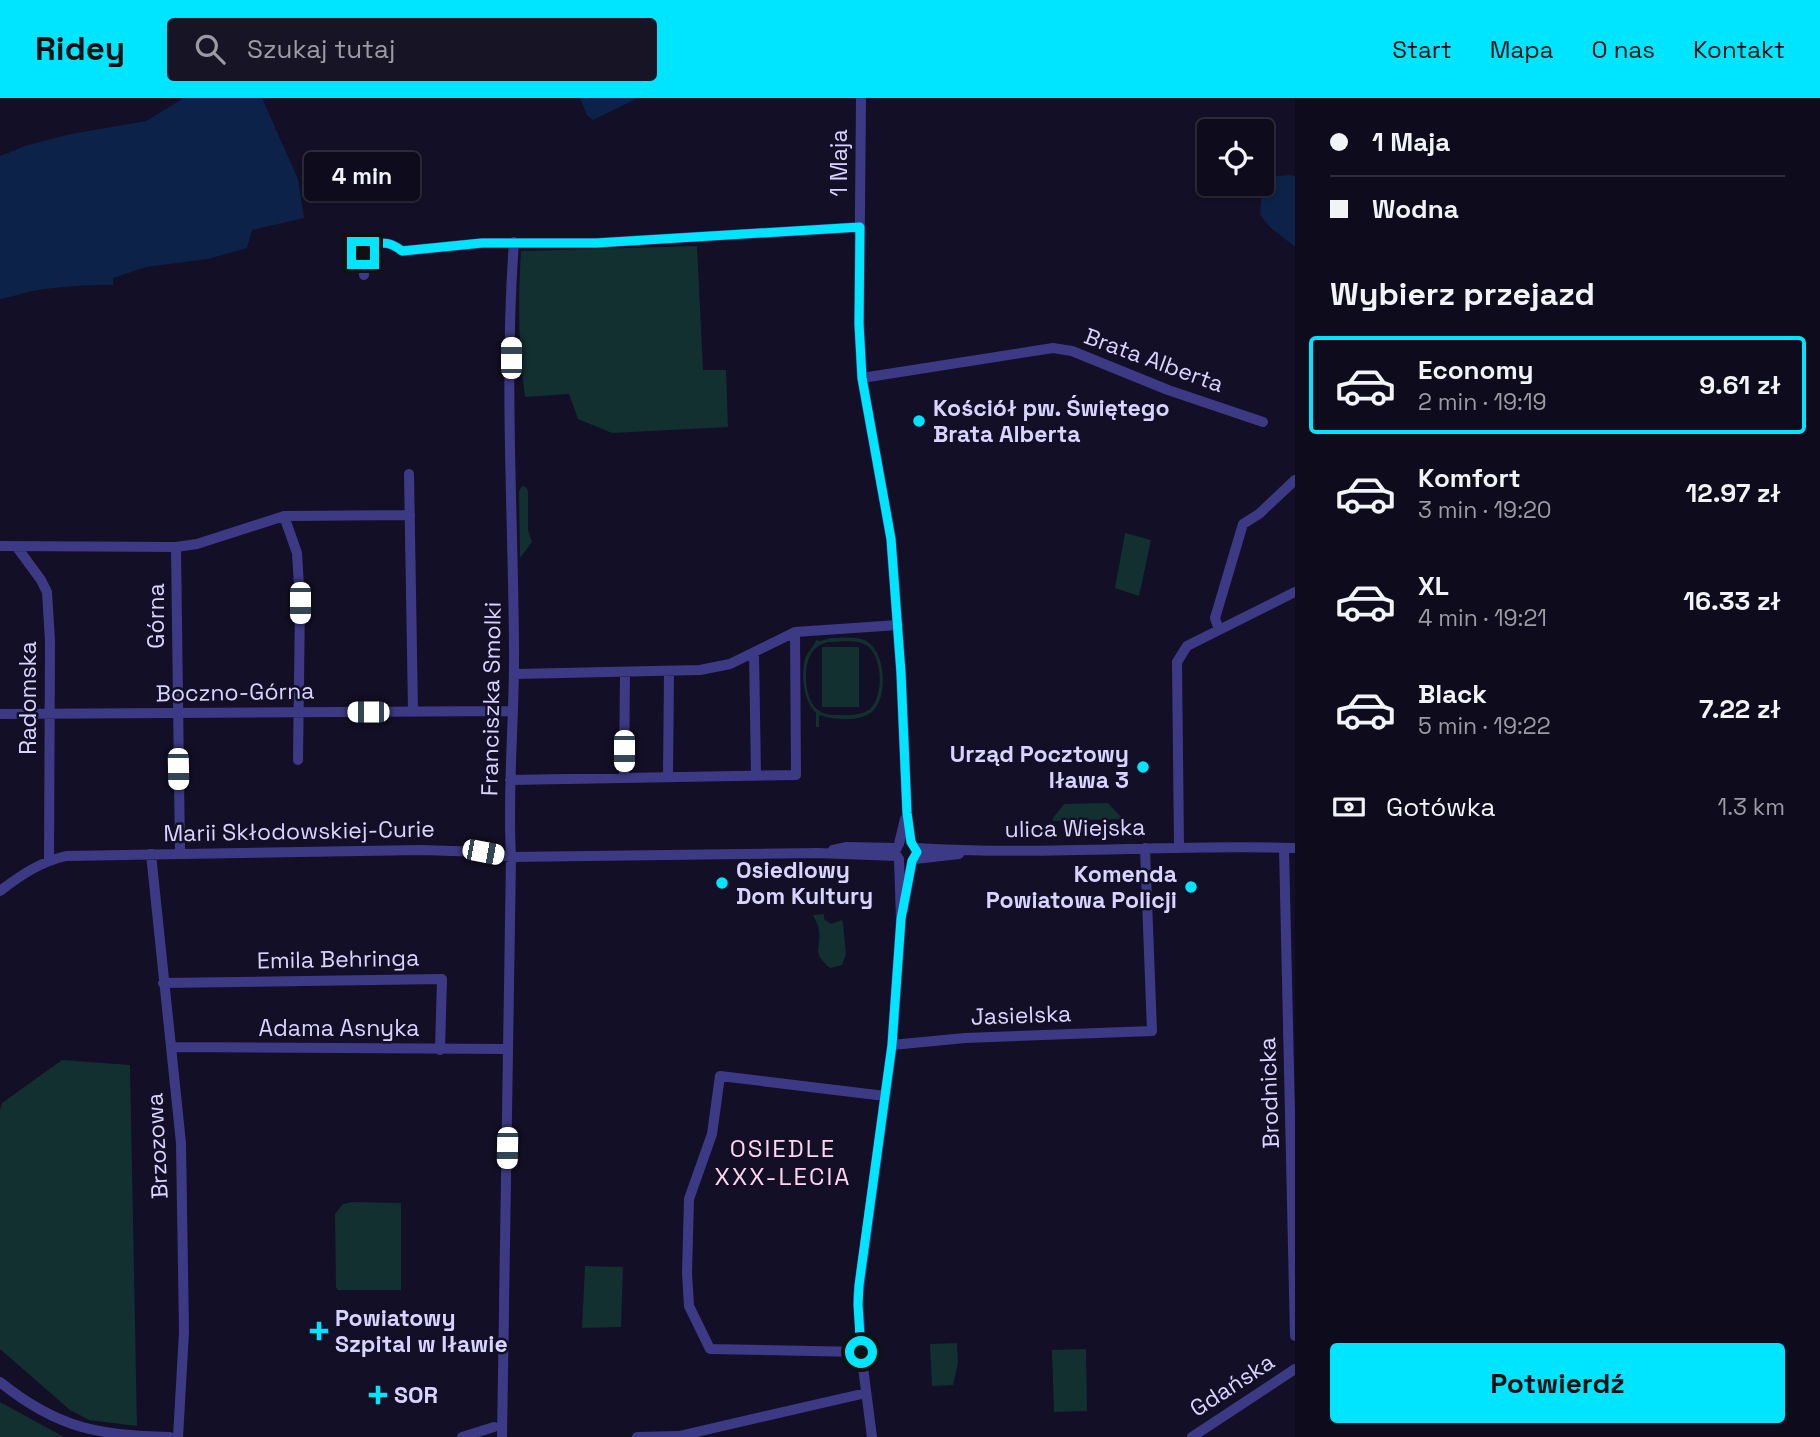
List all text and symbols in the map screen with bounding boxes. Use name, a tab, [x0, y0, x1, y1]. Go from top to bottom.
search box	[167, 18, 657, 81]
text: Ridey	[35, 28, 125, 70]
icon: search	[191, 30, 229, 68]
text: Szukaj tutaj	[247, 32, 395, 66]
text: Start	[1392, 34, 1452, 65]
text: Mapa	[1490, 34, 1554, 65]
text: O nas	[1592, 34, 1655, 65]
text: Kontakt	[1693, 34, 1785, 65]
map controls	[1197, 119, 1274, 196]
button: locate	[1197, 119, 1274, 196]
text: 1 Maja	[1372, 125, 1450, 159]
street label: 1 Maja	[824, 129, 854, 197]
callout: 4 min	[305, 152, 421, 200]
text: 4 min	[332, 161, 392, 191]
text: Wodna	[1372, 192, 1459, 226]
route end	[347, 237, 379, 269]
text: Wybierz przejazd	[1330, 274, 1595, 314]
street label: Brata Alberta	[1080, 321, 1228, 399]
car	[501, 337, 522, 379]
text: Economy	[1418, 353, 1534, 387]
icon: car	[1334, 354, 1397, 417]
text: 9.61 zł	[1699, 368, 1781, 402]
text: 2 min · 19:19	[1418, 387, 1547, 417]
place label: Kościół pw. Świętego Brata Alberta	[933, 393, 1170, 449]
marker: Kościół pw. Świętego Brata Alberta	[911, 413, 927, 429]
text: Komfort	[1418, 461, 1521, 495]
icon: car	[1334, 462, 1397, 525]
text: 12.97 zł	[1685, 476, 1781, 510]
text: 3 min · 19:20	[1418, 495, 1552, 525]
text: XL	[1418, 569, 1449, 603]
icon: car	[1334, 570, 1397, 633]
car	[290, 582, 311, 624]
street label: Górna	[141, 583, 171, 649]
text: 16.33 zł	[1683, 584, 1781, 618]
street label: Franciszka Smolki	[474, 602, 508, 796]
text: 4 min · 19:21	[1418, 603, 1547, 633]
street label: Radomska	[13, 641, 43, 755]
street label: Boczno-Górna	[155, 676, 315, 708]
text: Black	[1418, 677, 1487, 711]
icon: car	[1334, 678, 1397, 741]
text: 7.22 zł	[1699, 692, 1781, 726]
car	[348, 702, 390, 723]
text: 5 min · 19:22	[1418, 711, 1551, 741]
car	[614, 730, 635, 772]
place label: Urząd Pocztowy Iława 3	[950, 739, 1129, 795]
car	[168, 748, 189, 790]
marker: Urząd Pocztowy Iława 3	[1135, 759, 1151, 775]
icon: cash	[1330, 788, 1368, 826]
text: Gotówka	[1386, 790, 1496, 824]
text: 1.3 km	[1718, 792, 1785, 822]
street label: ulica Wiejska	[1004, 812, 1146, 844]
street label: Marii Skłodowskiej-Curie	[163, 814, 435, 848]
car	[461, 838, 506, 866]
place label: Osiedlowy Dom Kultury	[736, 855, 873, 911]
place label: Komenda Powiatowa Policji	[986, 859, 1177, 915]
marker: Osiedlowy Dom Kultury	[714, 875, 730, 891]
marker: Komenda Powiatowa Policji	[1183, 879, 1199, 895]
street label: Emila Behringa	[257, 943, 419, 975]
street label: Jasielska	[970, 998, 1072, 1032]
street label: Adama Asnyka	[258, 1013, 420, 1043]
street label: Brodnicka	[1252, 1037, 1286, 1149]
street label: Brzozowa	[139, 1092, 175, 1200]
car	[497, 1127, 518, 1169]
district label: OSIEDLE XXX-LECIA	[715, 1133, 851, 1192]
place label: Powiatowy Szpital w Iławie	[335, 1303, 508, 1359]
marker: Powiatowy Szpital w Iławie	[309, 1321, 329, 1341]
route start	[845, 1336, 877, 1368]
button: Potwierdź	[1330, 1343, 1785, 1423]
street label: Gdańska	[1184, 1347, 1280, 1423]
place label: SOR	[394, 1380, 438, 1410]
marker: SOR	[368, 1385, 388, 1405]

